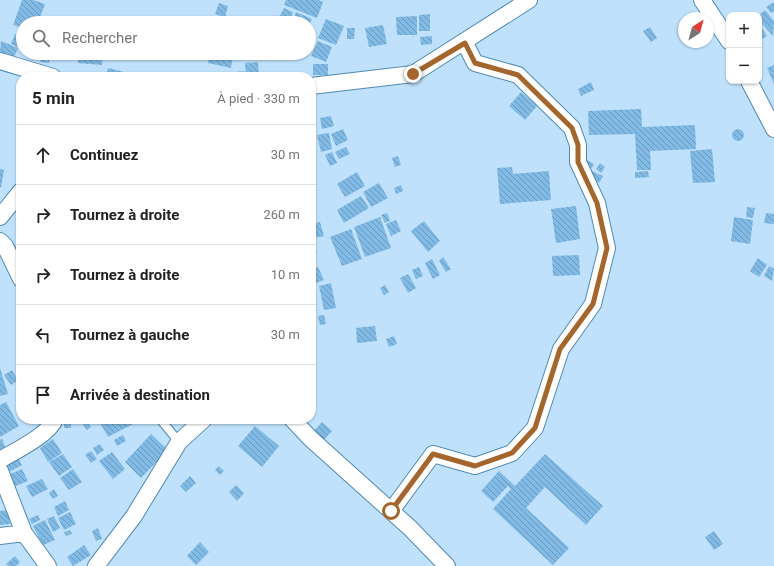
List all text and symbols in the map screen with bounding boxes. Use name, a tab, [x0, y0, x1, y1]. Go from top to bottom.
north arrow	[678, 12, 714, 48]
map controls	[726, 12, 762, 84]
button: +	[726, 12, 762, 48]
search box	[16, 16, 316, 60]
icon: search	[30, 27, 52, 49]
text: Rechercher	[62, 29, 137, 47]
button: −	[726, 48, 762, 84]
route end	[404, 65, 422, 83]
text: 5 min	[32, 88, 75, 108]
text: À pied · 330 m	[217, 91, 300, 106]
icon: ahead	[32, 144, 54, 166]
text: Continuez	[70, 146, 138, 164]
text: 30 m	[271, 147, 300, 162]
icon: right	[32, 204, 54, 226]
text: Tournez à droite	[70, 206, 179, 224]
text: 260 m	[263, 207, 300, 222]
icon: right	[32, 264, 54, 286]
text: Tournez à droite	[70, 266, 179, 284]
text: 10 m	[271, 267, 300, 282]
icon: left	[32, 324, 54, 346]
text: Tournez à gauche	[70, 326, 189, 344]
text: 30 m	[271, 327, 300, 342]
icon: arrive	[32, 384, 54, 406]
text: Arrivée à destination	[70, 386, 210, 404]
route start	[382, 502, 400, 520]

